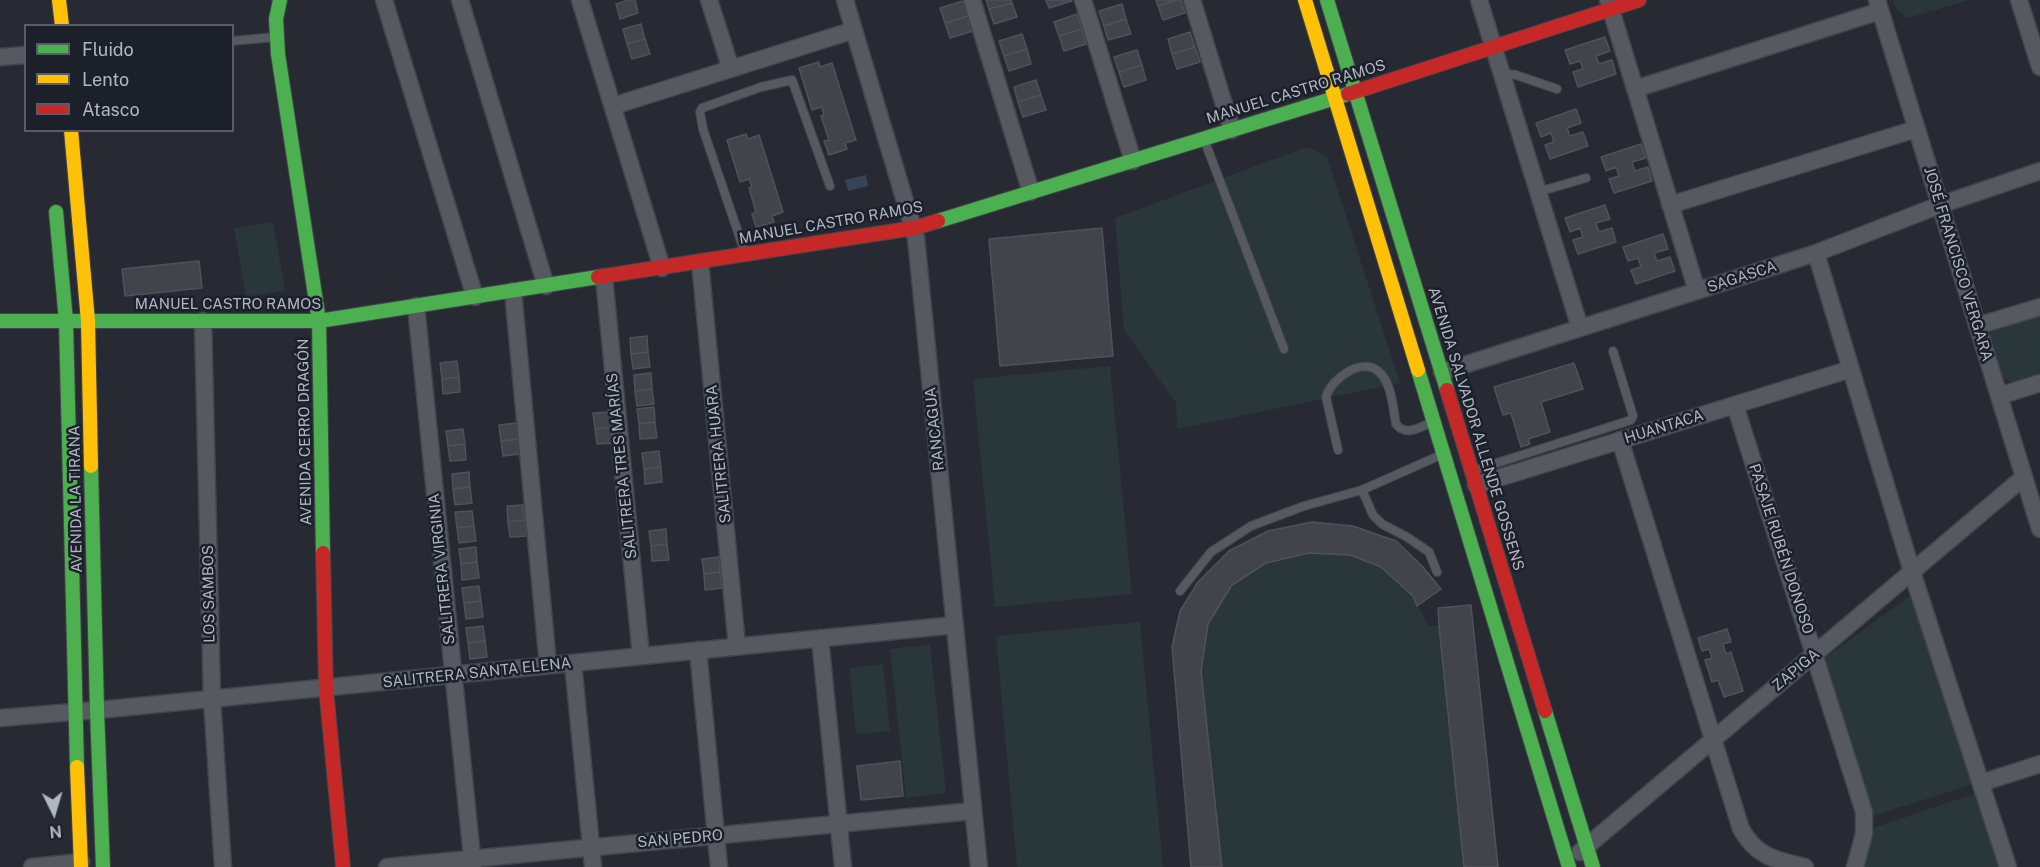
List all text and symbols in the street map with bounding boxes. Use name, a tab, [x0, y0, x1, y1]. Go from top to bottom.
legend	[24, 24, 234, 132]
text: Fluido	[82, 39, 134, 60]
street label: MANUEL CASTRO RAMOS	[1204, 56, 1388, 128]
text: Lento	[82, 69, 129, 90]
text: Atasco	[82, 99, 140, 120]
street label: JOSÉ FRANCISCO VERGARA	[1920, 165, 1996, 363]
street label: MANUEL CASTRO RAMOS	[738, 198, 924, 248]
street label: SAGASCA	[1705, 257, 1779, 297]
street label: AVENIDA SALVADOR ALLENDE GOSSENS	[1424, 285, 1528, 573]
street label: MANUEL CASTRO RAMOS	[135, 295, 321, 313]
street label: AVENIDA CERRO DRAGÓN	[294, 338, 316, 526]
street label: SALITRERA TRES MARÍAS	[603, 372, 641, 560]
street label: SALITRERA HUARA	[703, 384, 735, 524]
street label: RANCAGUA	[922, 386, 948, 472]
street label: HUANTACA	[1622, 406, 1706, 448]
street label: AVENIDA LA TIRANA	[66, 425, 86, 573]
street label: PASAJE RUBÉN DONOSO	[1745, 462, 1817, 636]
street label: SALITRERA VIRGINIA	[425, 492, 459, 646]
street label: LOS SAMBOS	[199, 545, 219, 643]
street label: ZAPIGA	[1769, 645, 1823, 695]
street label: SALITRERA SANTA ELENA	[382, 654, 572, 692]
north arrow	[24, 783, 84, 843]
text: N	[49, 821, 63, 841]
street label: SAN PEDRO	[636, 826, 724, 852]

